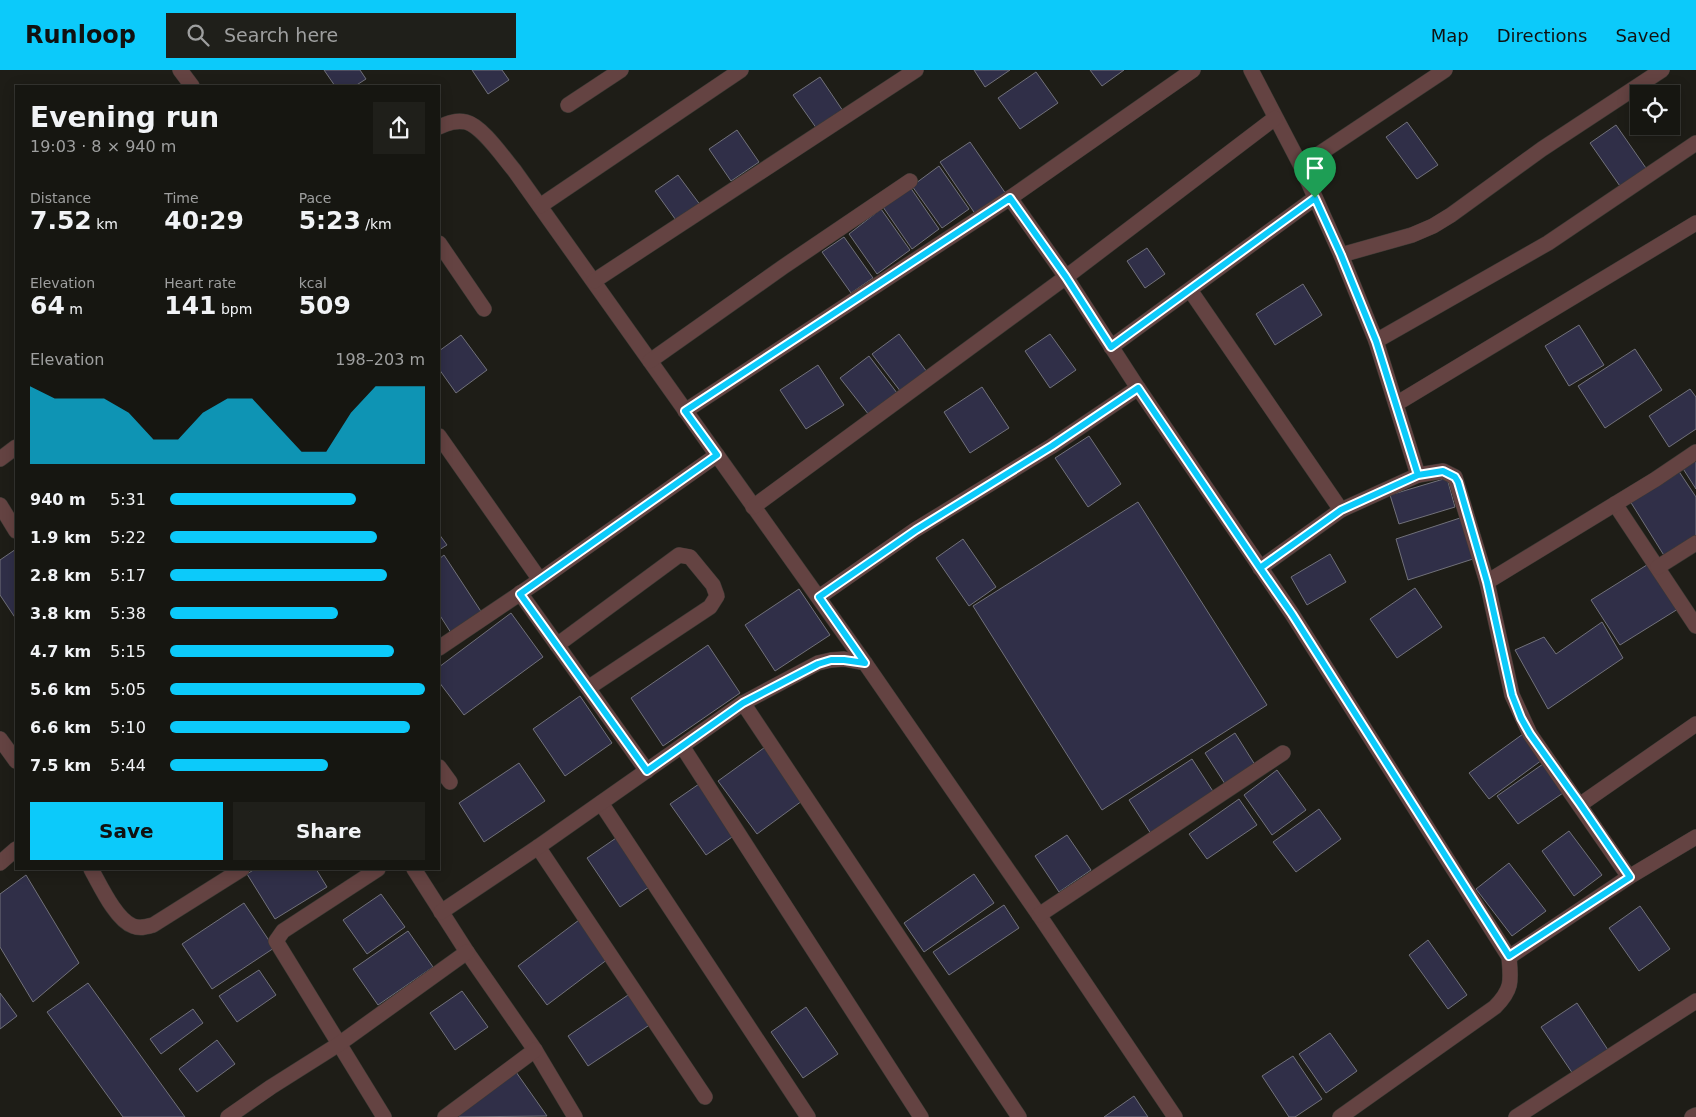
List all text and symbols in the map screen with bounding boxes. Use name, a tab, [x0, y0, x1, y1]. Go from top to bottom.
search box	[166, 13, 516, 58]
text: Runloop	[25, 21, 136, 49]
icon: search	[184, 21, 212, 49]
text: Search here	[224, 24, 338, 46]
text: Map	[1431, 25, 1469, 46]
text: Directions	[1497, 25, 1587, 46]
text: Saved	[1615, 25, 1671, 46]
map controls	[1630, 85, 1680, 135]
button: locate	[1630, 85, 1680, 135]
text: Evening run	[30, 101, 219, 134]
button: share	[373, 102, 425, 154]
text: 19:03 · 8 × 940 m	[30, 137, 176, 156]
pin	[1294, 147, 1336, 198]
icon: arrive	[1301, 154, 1329, 182]
text: Distance	[30, 190, 91, 206]
text: Time	[164, 190, 199, 206]
text: Pace	[299, 190, 331, 206]
text: 7.52	[30, 206, 92, 235]
text: 40:29	[164, 206, 244, 235]
text: 5:23	[299, 206, 361, 235]
text: km	[92, 216, 118, 232]
text: /km	[361, 216, 392, 232]
text: Elevation	[30, 275, 95, 291]
text: Heart rate	[164, 275, 236, 291]
text: kcal	[299, 275, 327, 291]
text: 64	[30, 291, 65, 320]
text: 141	[164, 291, 217, 320]
text: 509	[299, 291, 351, 320]
text: m	[65, 301, 83, 317]
text: bpm	[217, 301, 252, 317]
text: Elevation	[30, 350, 104, 369]
text: 198–203 m	[335, 350, 425, 369]
text: 940 m	[30, 490, 86, 509]
text: 5:31	[110, 490, 146, 509]
text: 1.9 km	[30, 528, 91, 547]
text: 5:22	[110, 528, 146, 547]
text: 2.8 km	[30, 566, 91, 585]
text: 5:17	[110, 566, 146, 585]
text: 3.8 km	[30, 604, 91, 623]
text: 5:38	[110, 604, 146, 623]
text: 4.7 km	[30, 642, 91, 661]
text: 5:15	[110, 642, 146, 661]
text: 5.6 km	[30, 680, 91, 699]
text: 5:05	[110, 680, 146, 699]
text: 6.6 km	[30, 718, 91, 737]
text: 5:10	[110, 718, 146, 737]
text: 7.5 km	[30, 756, 91, 775]
text: 5:44	[110, 756, 146, 775]
button: Save	[30, 802, 223, 860]
button: Share	[233, 802, 425, 860]

